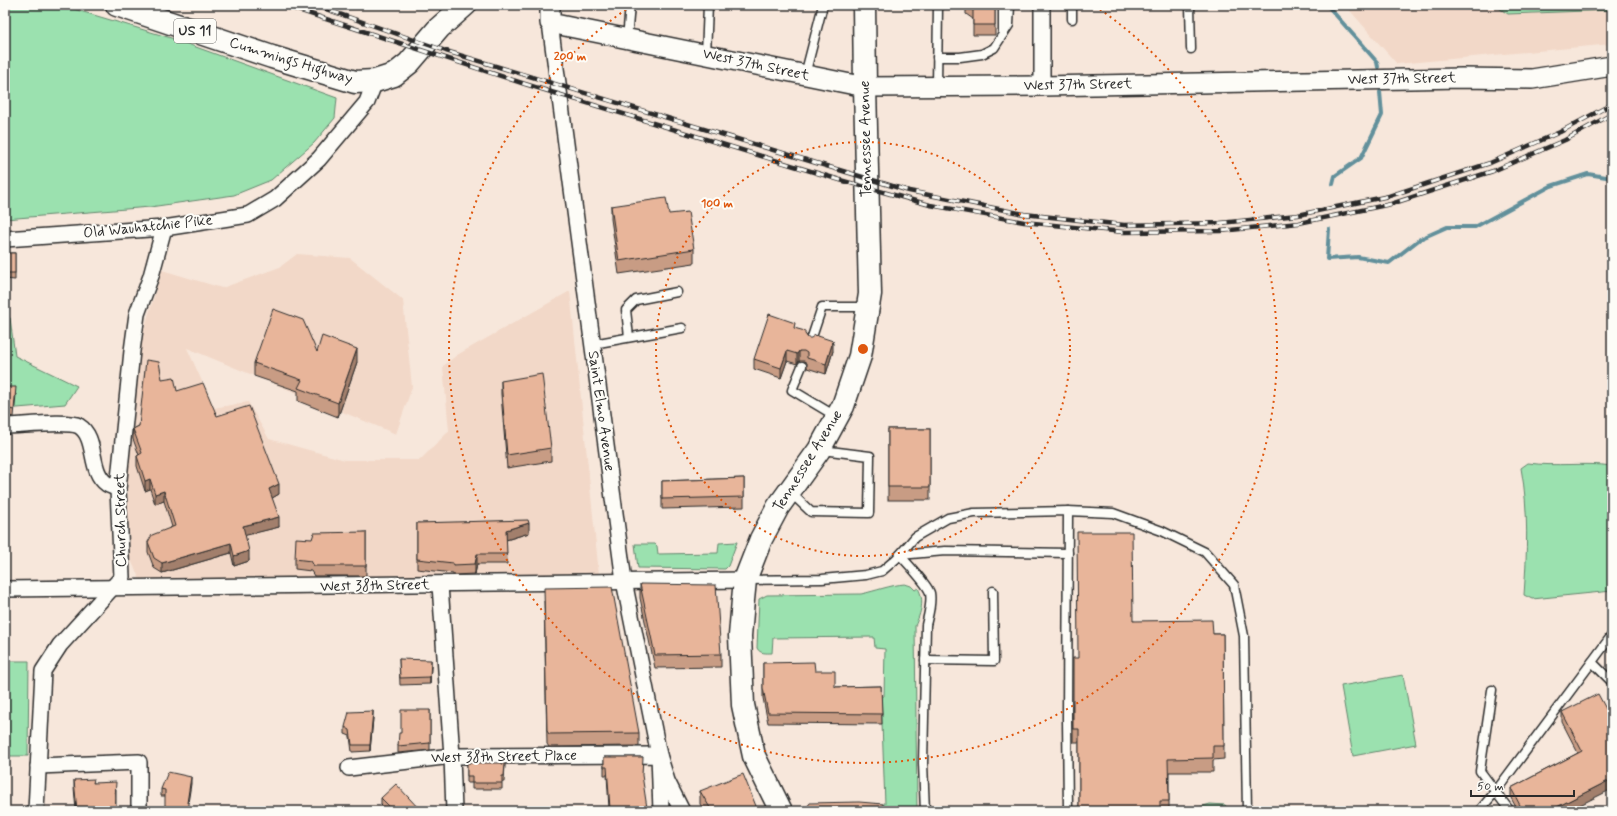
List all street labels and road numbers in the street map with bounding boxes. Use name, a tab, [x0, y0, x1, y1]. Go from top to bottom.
road number: US 11	[174, 19, 216, 43]
street label: Cummings Highway	[226, 33, 356, 90]
street label: West 37th Street	[701, 44, 811, 86]
street label: West 37th Street	[1347, 68, 1457, 90]
street label: West 37th Street	[1023, 74, 1133, 96]
street label: Tennessee Avenue	[855, 80, 877, 198]
street label: Old Wauhatchie Pike	[82, 210, 214, 244]
street label: Saint Elmo Avenue	[583, 350, 619, 473]
street label: Tennessee Avenue	[769, 406, 848, 516]
street label: Church Street	[110, 472, 132, 567]
street label: West 38th Street	[320, 575, 430, 597]
street label: West 38th Street Place	[431, 746, 577, 768]

